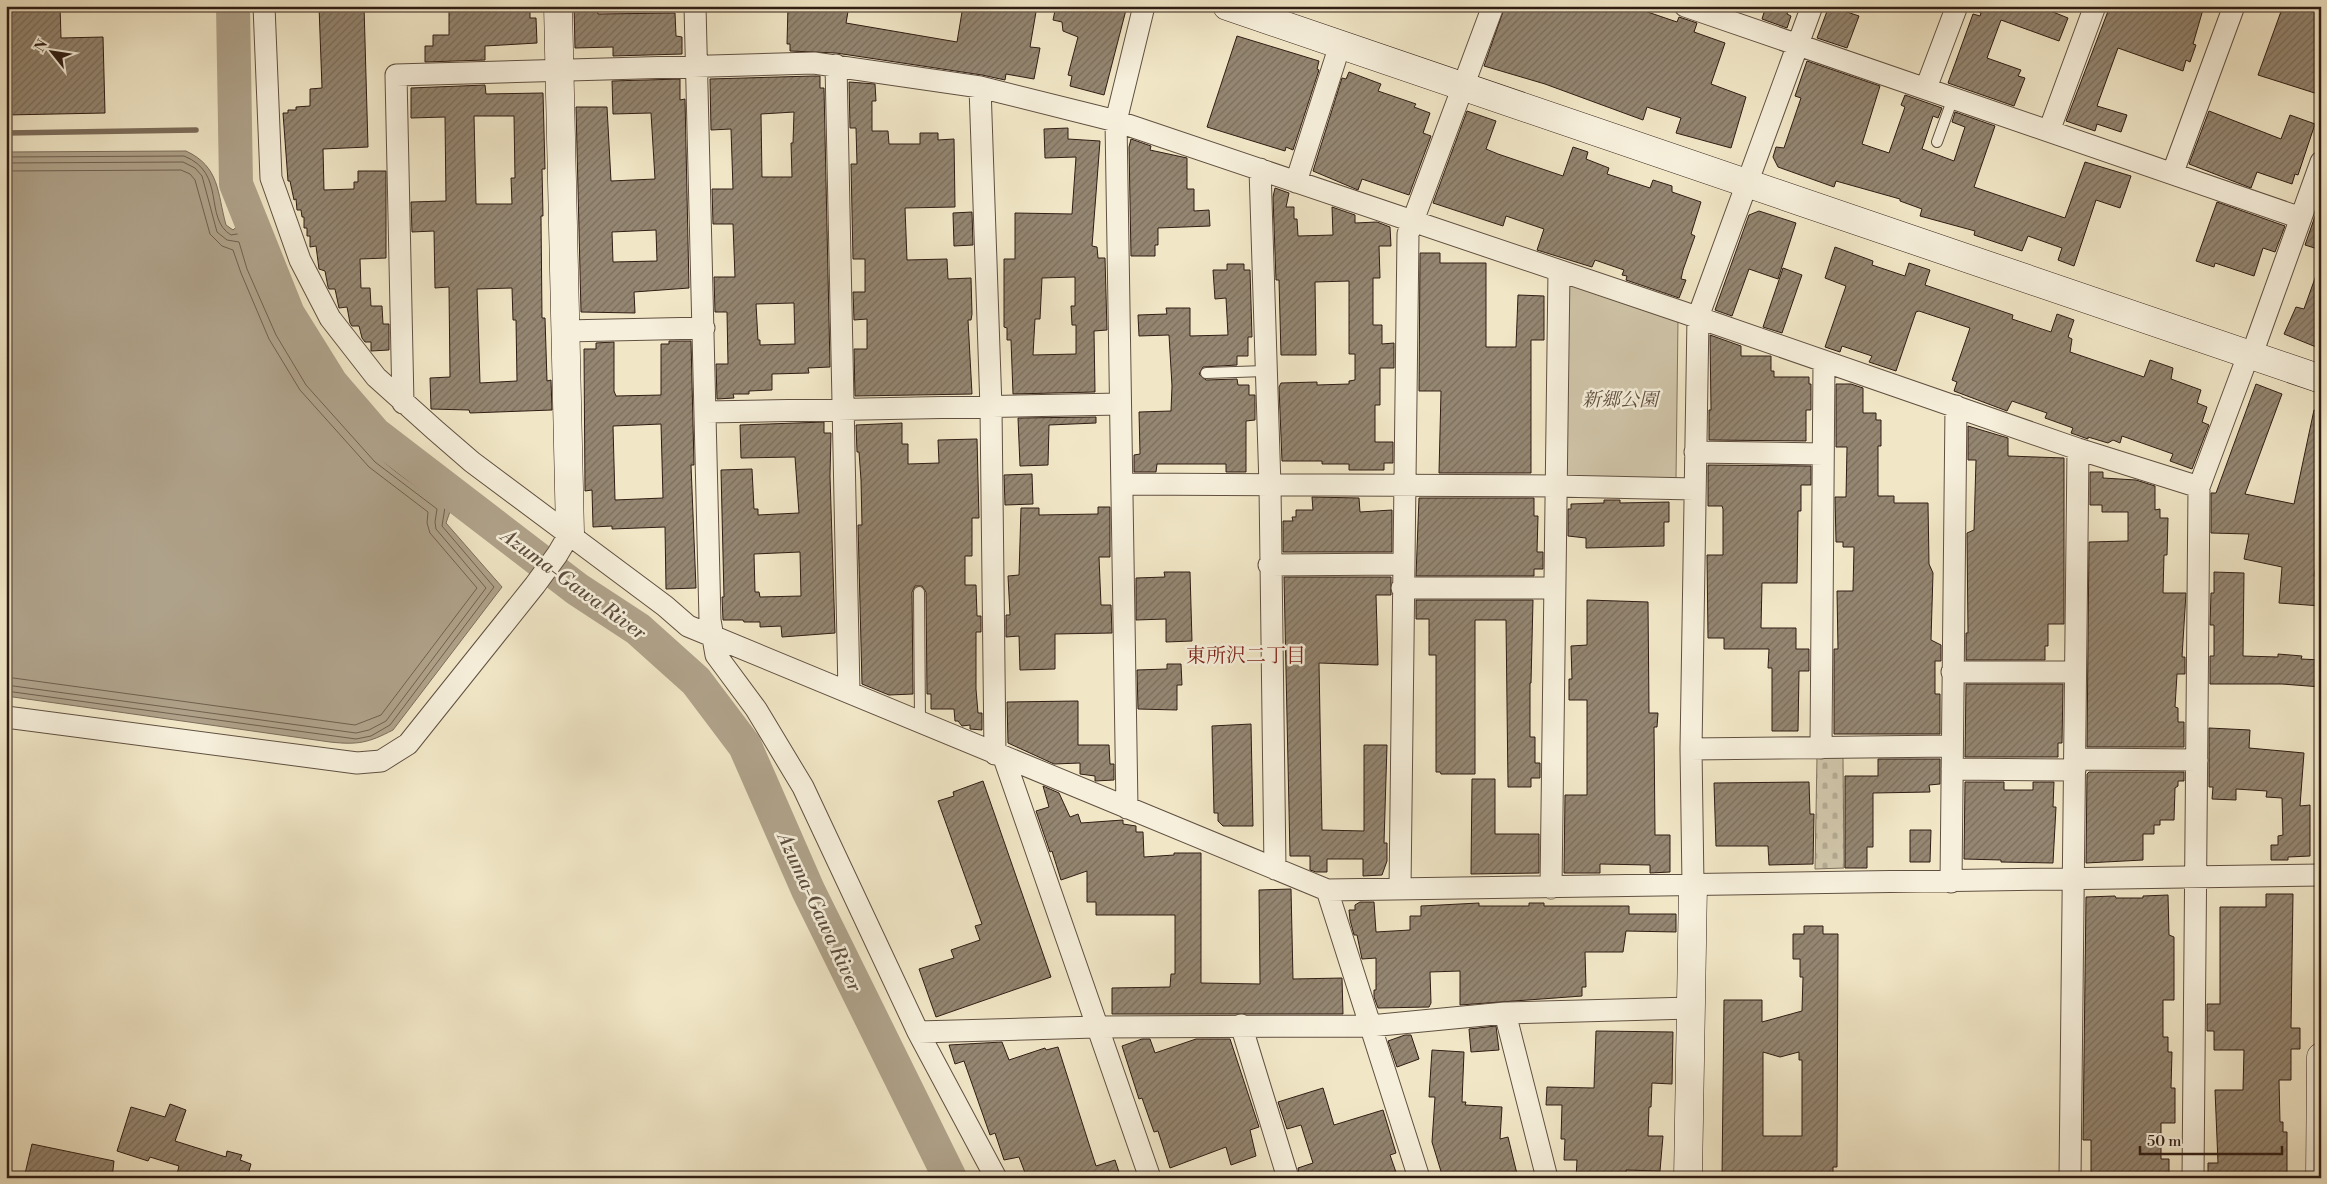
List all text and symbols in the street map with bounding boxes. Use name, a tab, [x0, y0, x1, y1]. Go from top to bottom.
north arrow	[28, 28, 78, 78]
text: N	[31, 37, 52, 55]
park label: 新郷公園	[1582, 388, 1661, 412]
water label: Azuma-Gawa River	[494, 523, 651, 646]
district label: 東所沢二丁目	[1186, 644, 1306, 669]
water label: Azuma-Gawa River	[770, 827, 867, 997]
scale bar	[2140, 1124, 2282, 1156]
text: 50 m	[2147, 1132, 2181, 1151]

